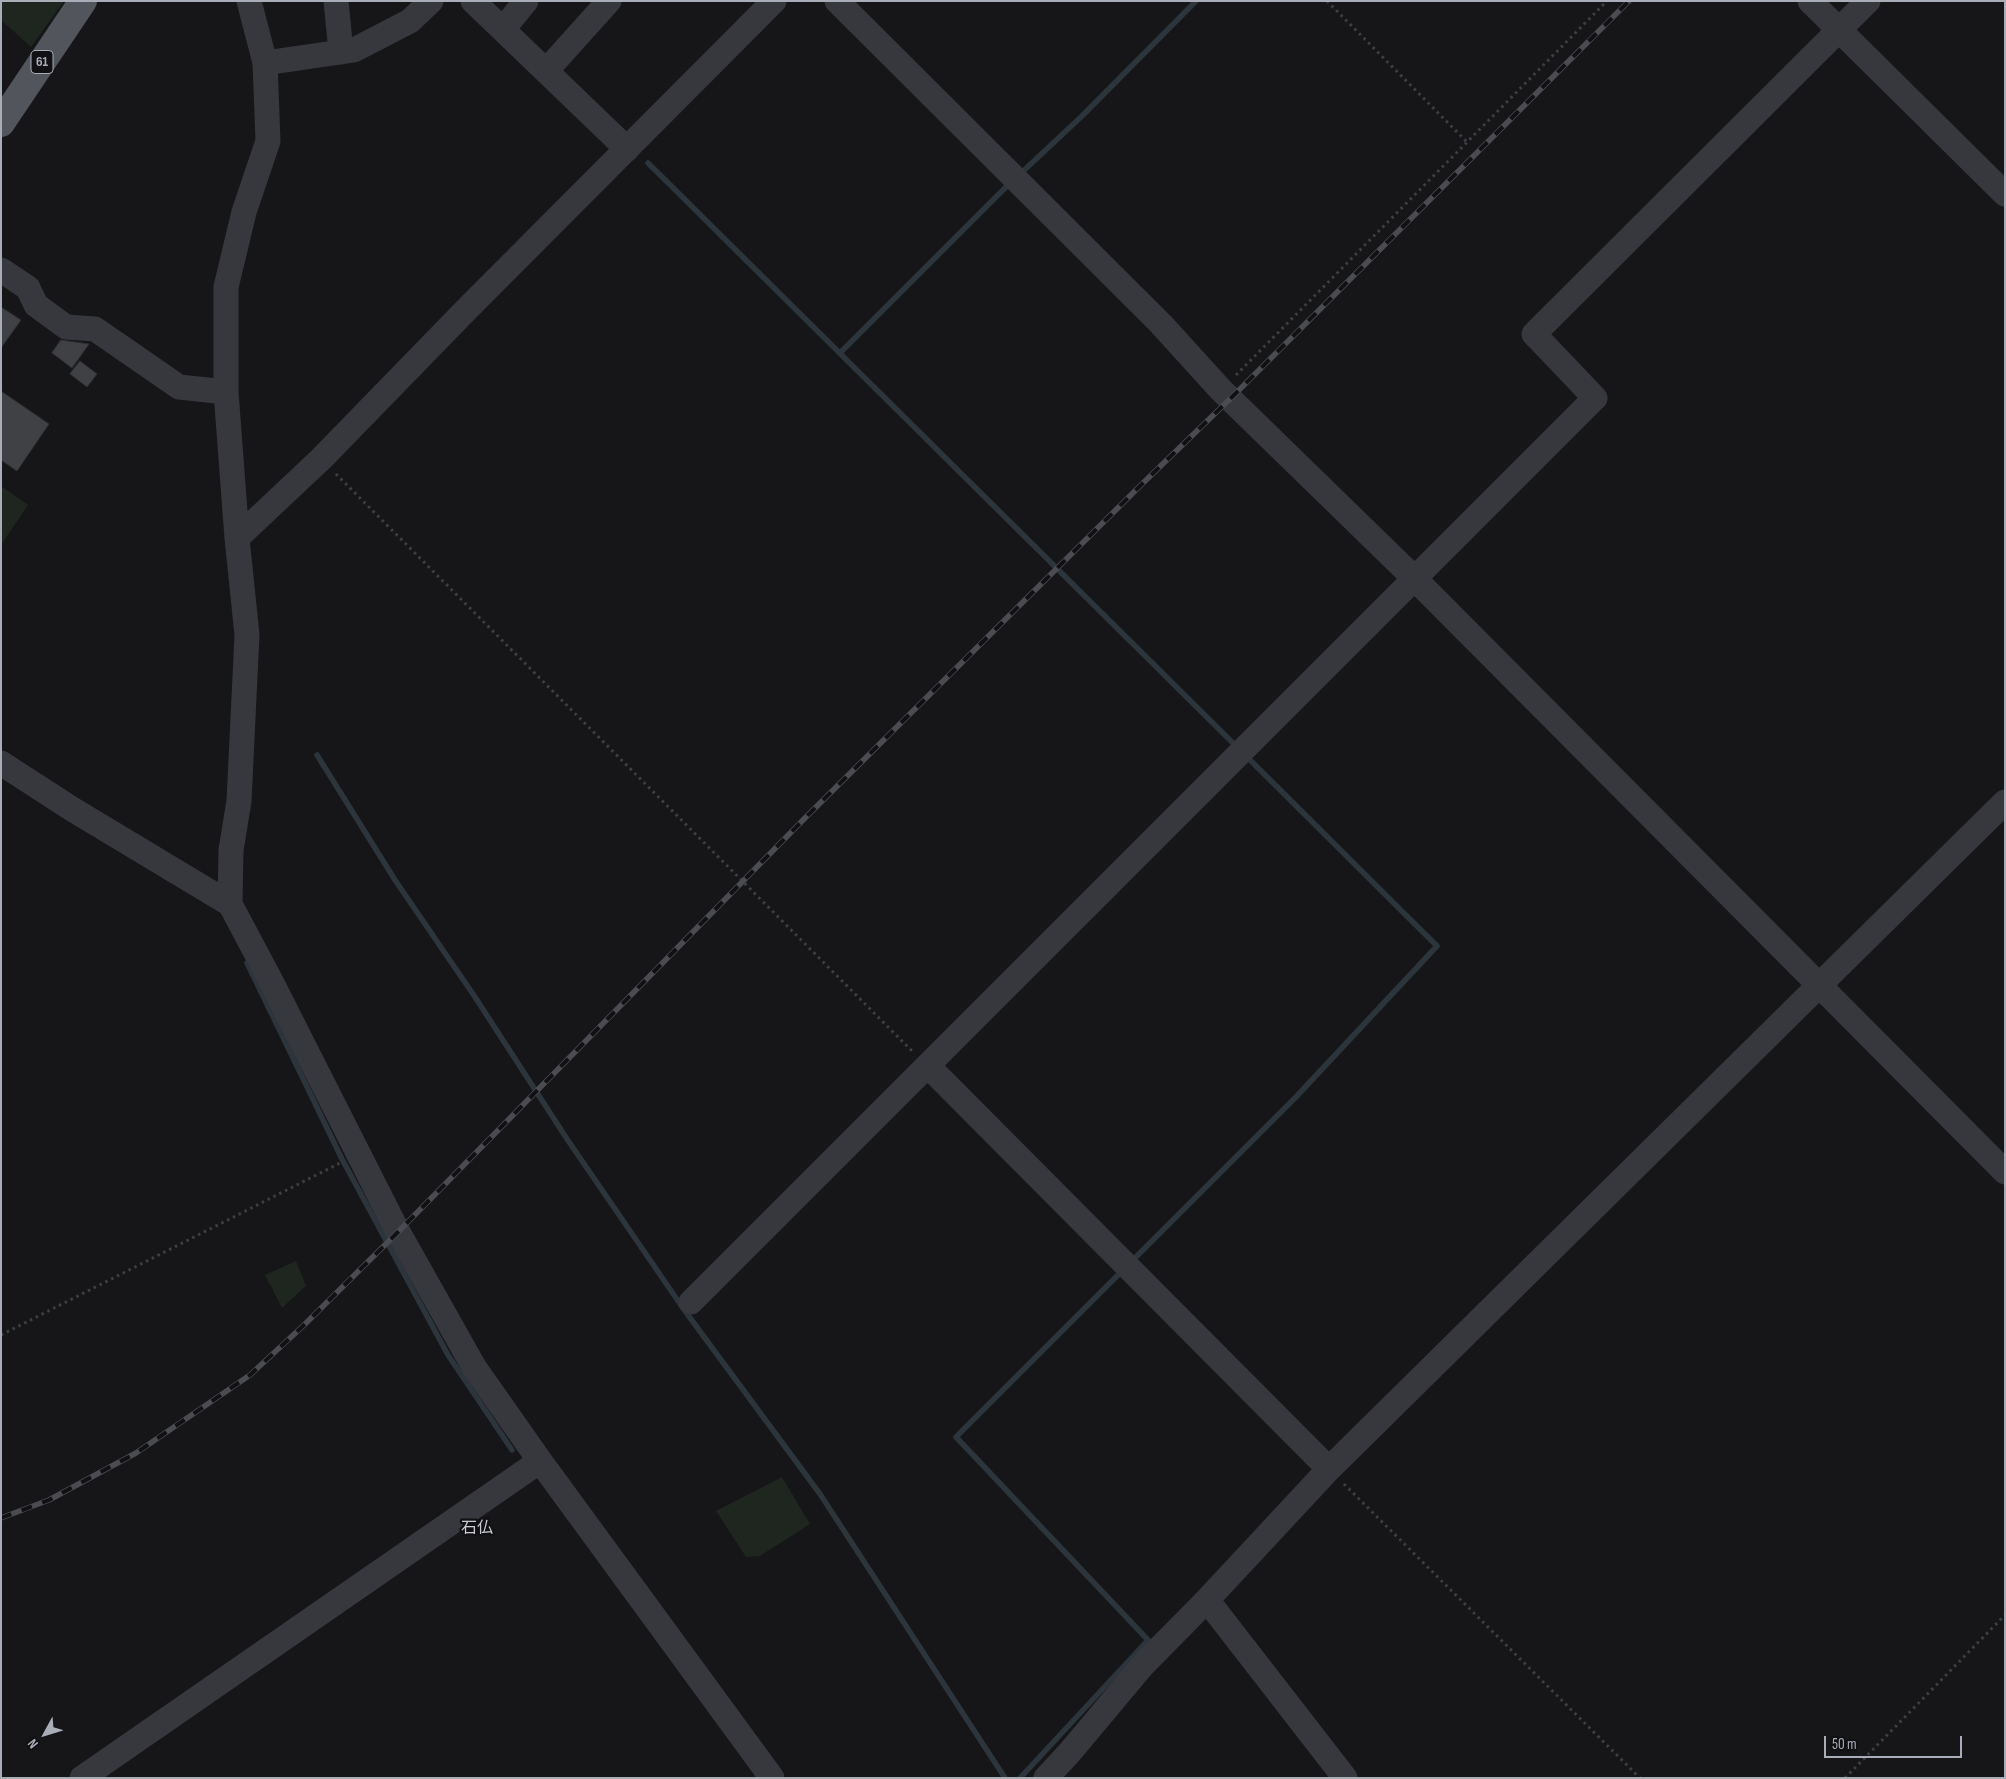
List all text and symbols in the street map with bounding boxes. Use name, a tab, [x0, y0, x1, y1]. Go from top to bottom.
road number: 61	[31, 51, 53, 74]
district label: 石仏	[461, 1519, 493, 1539]
north arrow	[20, 1709, 70, 1759]
scale bar	[1826, 1726, 1964, 1758]
text: 50 m	[1832, 1735, 1857, 1754]
text: N	[24, 1736, 42, 1752]

